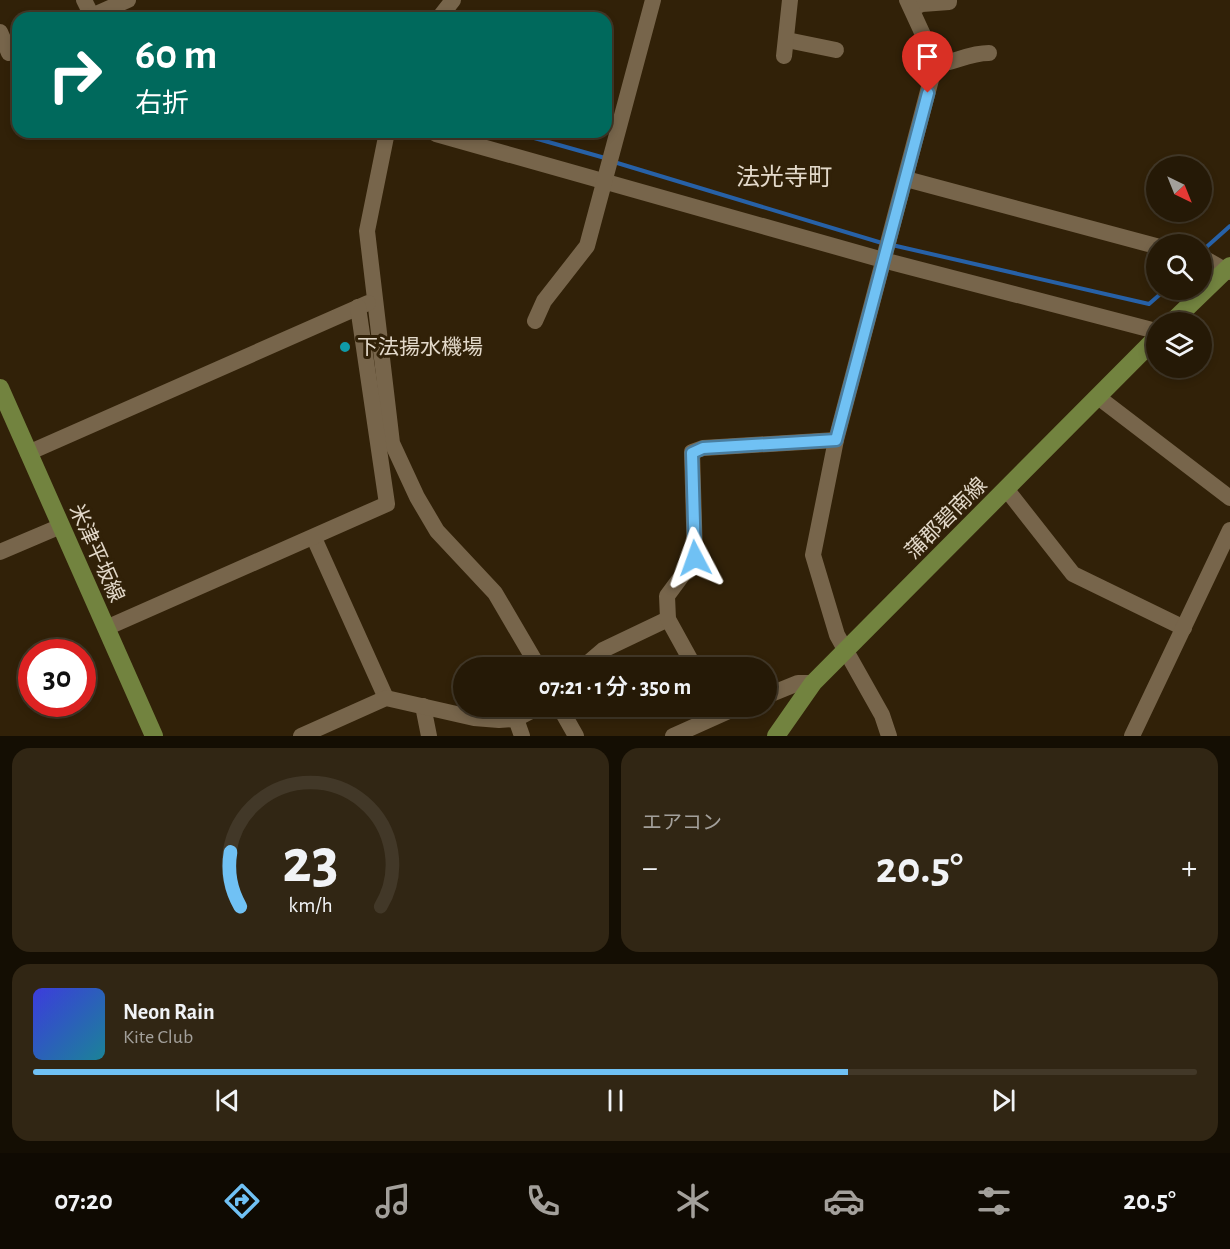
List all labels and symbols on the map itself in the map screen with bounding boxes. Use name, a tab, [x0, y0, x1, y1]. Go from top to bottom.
pin	[902, 31, 953, 93]
north arrow	[1146, 156, 1212, 222]
district label: 法光寺町	[736, 164, 832, 190]
place label: 下法揚水機場	[357, 336, 483, 358]
marker: 下法揚水機場	[338, 340, 352, 354]
street label: 蒲郡碧南線	[901, 473, 991, 563]
street label: 米津平坂線	[66, 501, 128, 605]
position arrow	[663, 526, 727, 590]
speed limit sign: 30	[18, 639, 96, 717]

